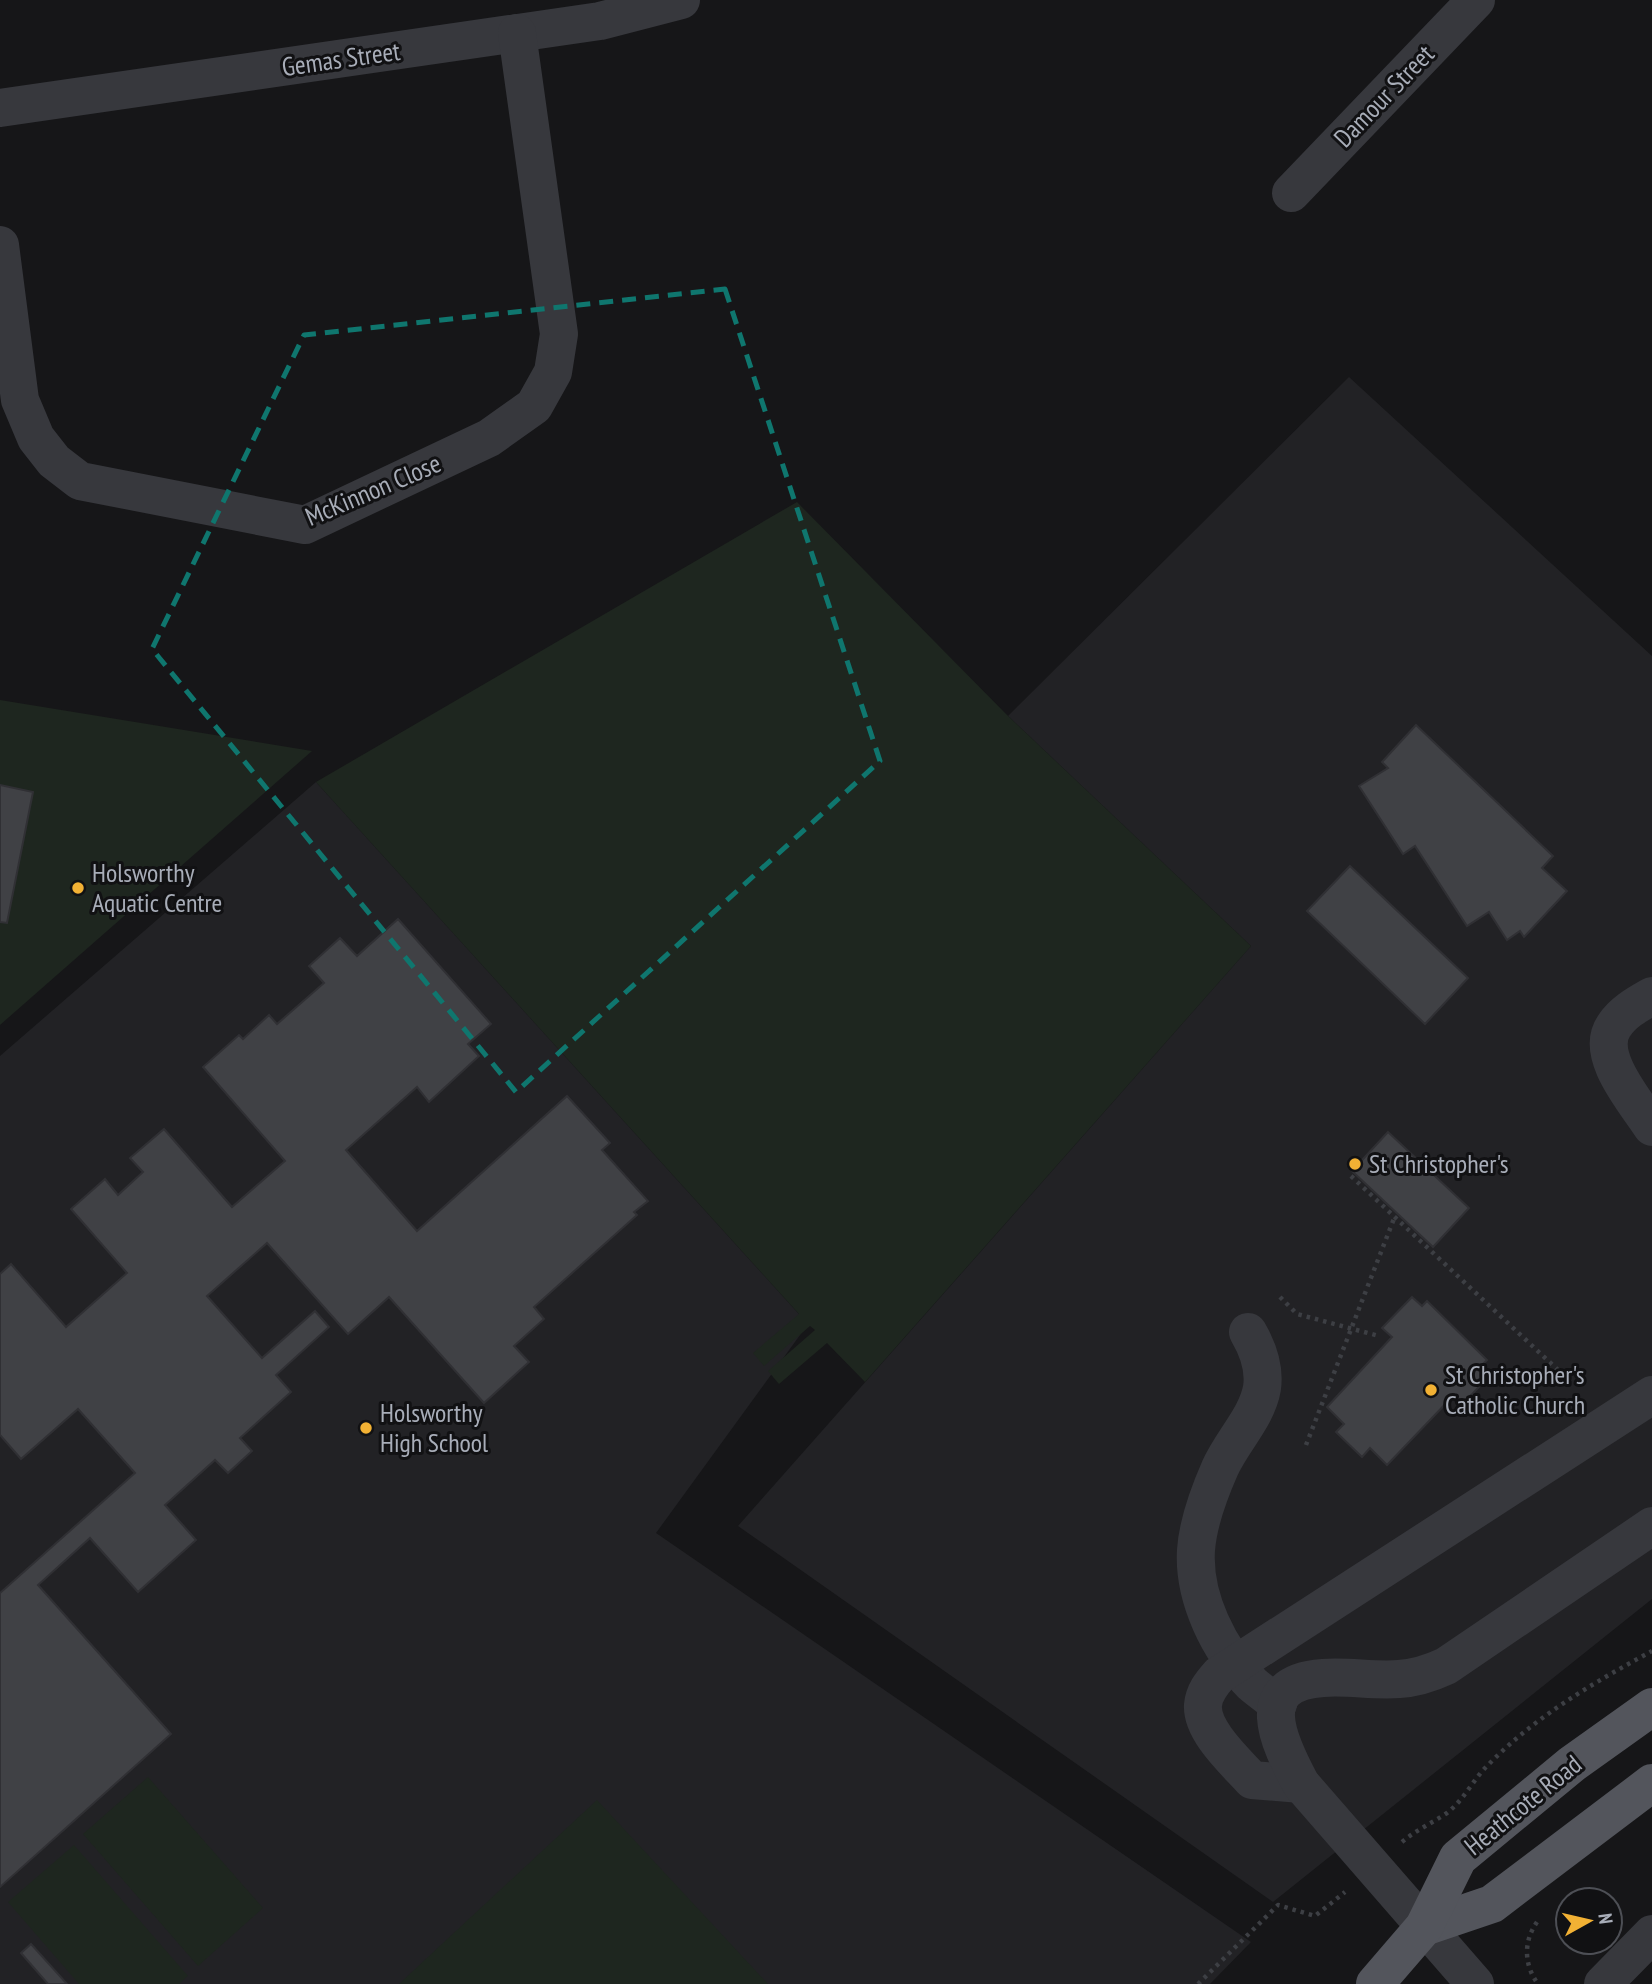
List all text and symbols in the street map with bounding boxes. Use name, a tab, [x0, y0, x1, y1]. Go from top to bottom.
street label: Gemas Street	[280, 34, 402, 83]
street label: Damour Street	[1327, 37, 1441, 154]
street label: McKinnon Close	[300, 446, 446, 533]
place label: Holsworthy Aquatic Centre	[92, 856, 222, 919]
marker: Holsworthy Aquatic Centre	[70, 880, 86, 896]
place label: St Christopher's	[1369, 1147, 1509, 1180]
marker: St Christopher's	[1347, 1156, 1363, 1172]
place label: St Christopher's Catholic Church	[1445, 1358, 1585, 1421]
marker: St Christopher's Catholic Church	[1423, 1382, 1439, 1398]
place label: Holsworthy High School	[380, 1396, 488, 1459]
marker: Holsworthy High School	[358, 1420, 374, 1436]
street label: Heathcote Road	[1457, 1747, 1588, 1862]
north arrow	[1554, 1886, 1624, 1956]
text: N	[1593, 1912, 1618, 1925]

